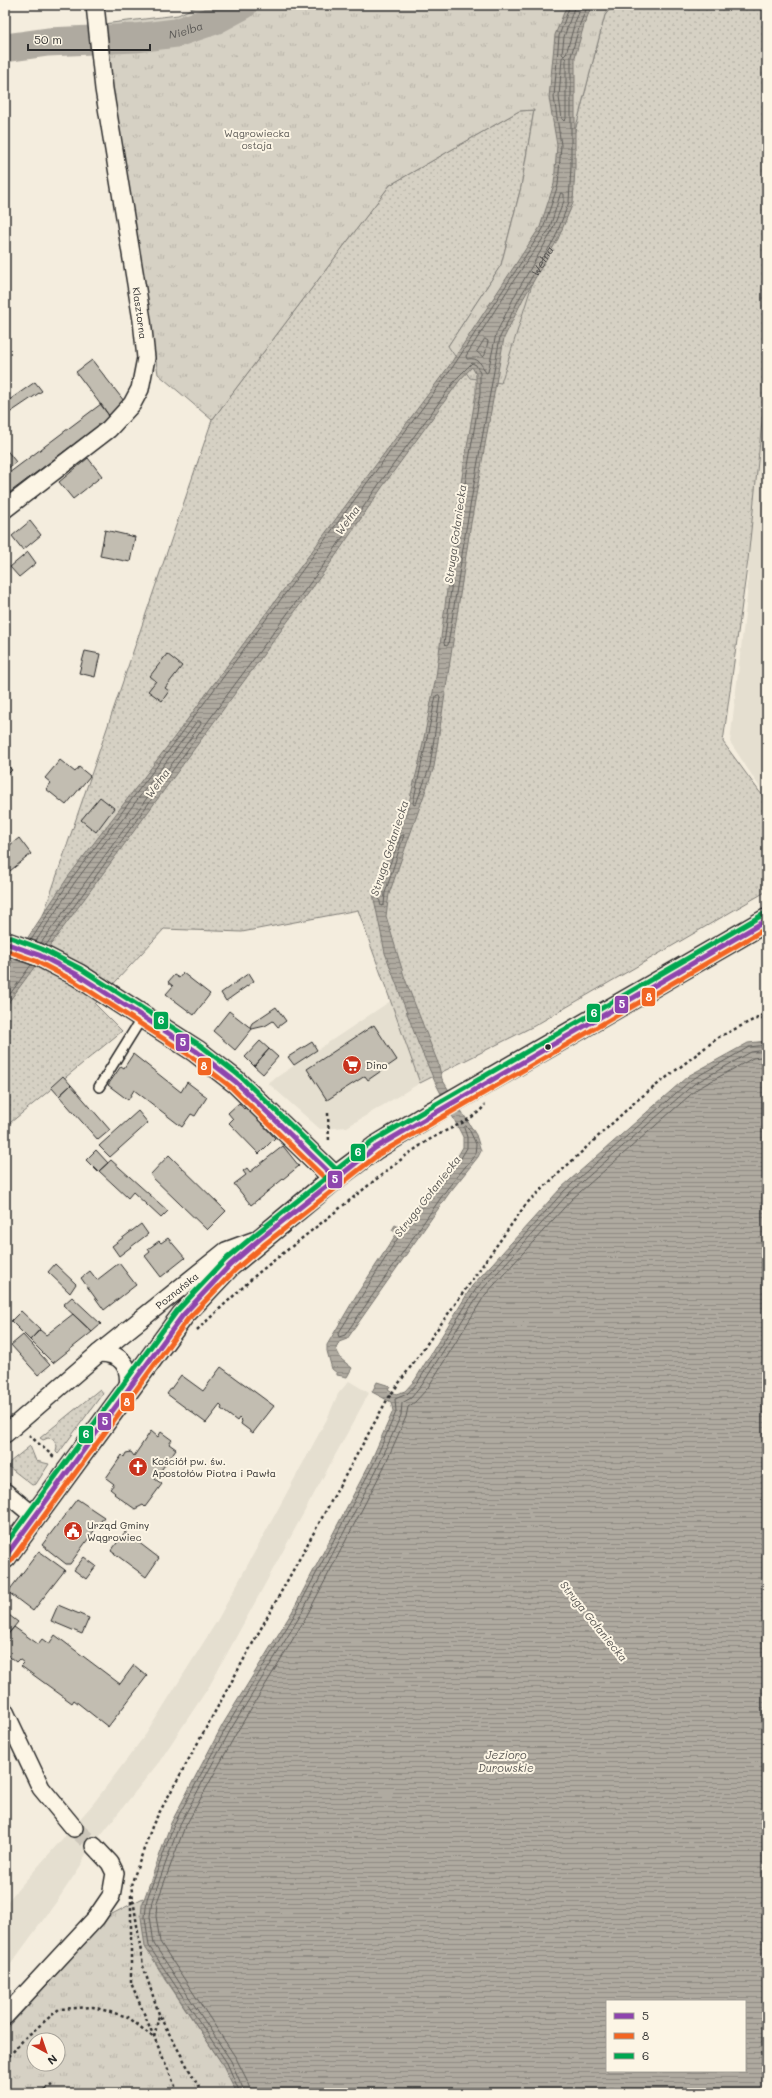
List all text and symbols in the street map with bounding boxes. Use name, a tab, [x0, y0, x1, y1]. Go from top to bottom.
water label: Nielba	[168, 17, 205, 41]
scale bar	[28, 26, 150, 52]
text: 50 m	[34, 31, 62, 47]
park label: Wągrowiecka ostoja	[224, 126, 290, 152]
water label: Wełna	[527, 243, 556, 279]
street label: Klasztorna	[129, 286, 151, 340]
water label: Struga Gołaniecka	[441, 483, 469, 584]
water label: Wełna	[331, 502, 363, 538]
water label: Wełna	[141, 765, 173, 801]
water label: Struga Gołaniecka	[366, 798, 412, 898]
line badge: 8	[641, 987, 656, 1007]
text: 8	[646, 989, 653, 1004]
line badge: 5	[614, 995, 629, 1014]
text: 5	[619, 996, 626, 1011]
line badge: 6	[586, 1003, 601, 1023]
text: 6	[591, 1005, 598, 1020]
line badge: 6	[153, 1011, 169, 1030]
text: 6	[158, 1012, 165, 1027]
line badge: 5	[175, 1033, 190, 1052]
text: 5	[180, 1034, 187, 1049]
unlabelled marker	[543, 1042, 553, 1052]
supermarket icon: Dino	[341, 1054, 363, 1076]
line badge: 8	[197, 1057, 212, 1076]
text: 8	[201, 1058, 208, 1073]
place label: Dino	[366, 1058, 387, 1072]
line badge: 6	[350, 1143, 366, 1162]
text: 6	[355, 1144, 362, 1159]
water label: Struga Gołaniecka	[390, 1152, 464, 1240]
line badge: 5	[327, 1170, 343, 1189]
text: 5	[332, 1171, 339, 1186]
street label: Poznańska	[152, 1269, 201, 1312]
line badge: 8	[120, 1392, 135, 1412]
text: 8	[124, 1394, 131, 1409]
line badge: 5	[97, 1412, 112, 1431]
text: 5	[102, 1413, 109, 1428]
line badge: 6	[78, 1425, 94, 1444]
text: 6	[83, 1426, 90, 1441]
place label: Kościół pw. św. Apostołów Piotra i Pawła	[152, 1454, 276, 1480]
church icon: Kościół pw. św. Apostołów Piotra i Pawła	[127, 1456, 149, 1478]
place label: Urząd Gminy Wągrowiec	[87, 1518, 149, 1544]
public building icon: Urząd Gminy Wągrowiec	[62, 1520, 84, 1542]
water label: Struga Gołaniecka	[557, 1578, 631, 1665]
water label: Jezioro Durowskie	[478, 1747, 534, 1775]
legend	[606, 2000, 746, 2072]
text: 5	[642, 2007, 649, 2023]
text: 8	[642, 2027, 649, 2043]
north arrow	[26, 2032, 66, 2072]
text: 6	[642, 2047, 649, 2063]
text: N	[45, 2052, 61, 2068]

